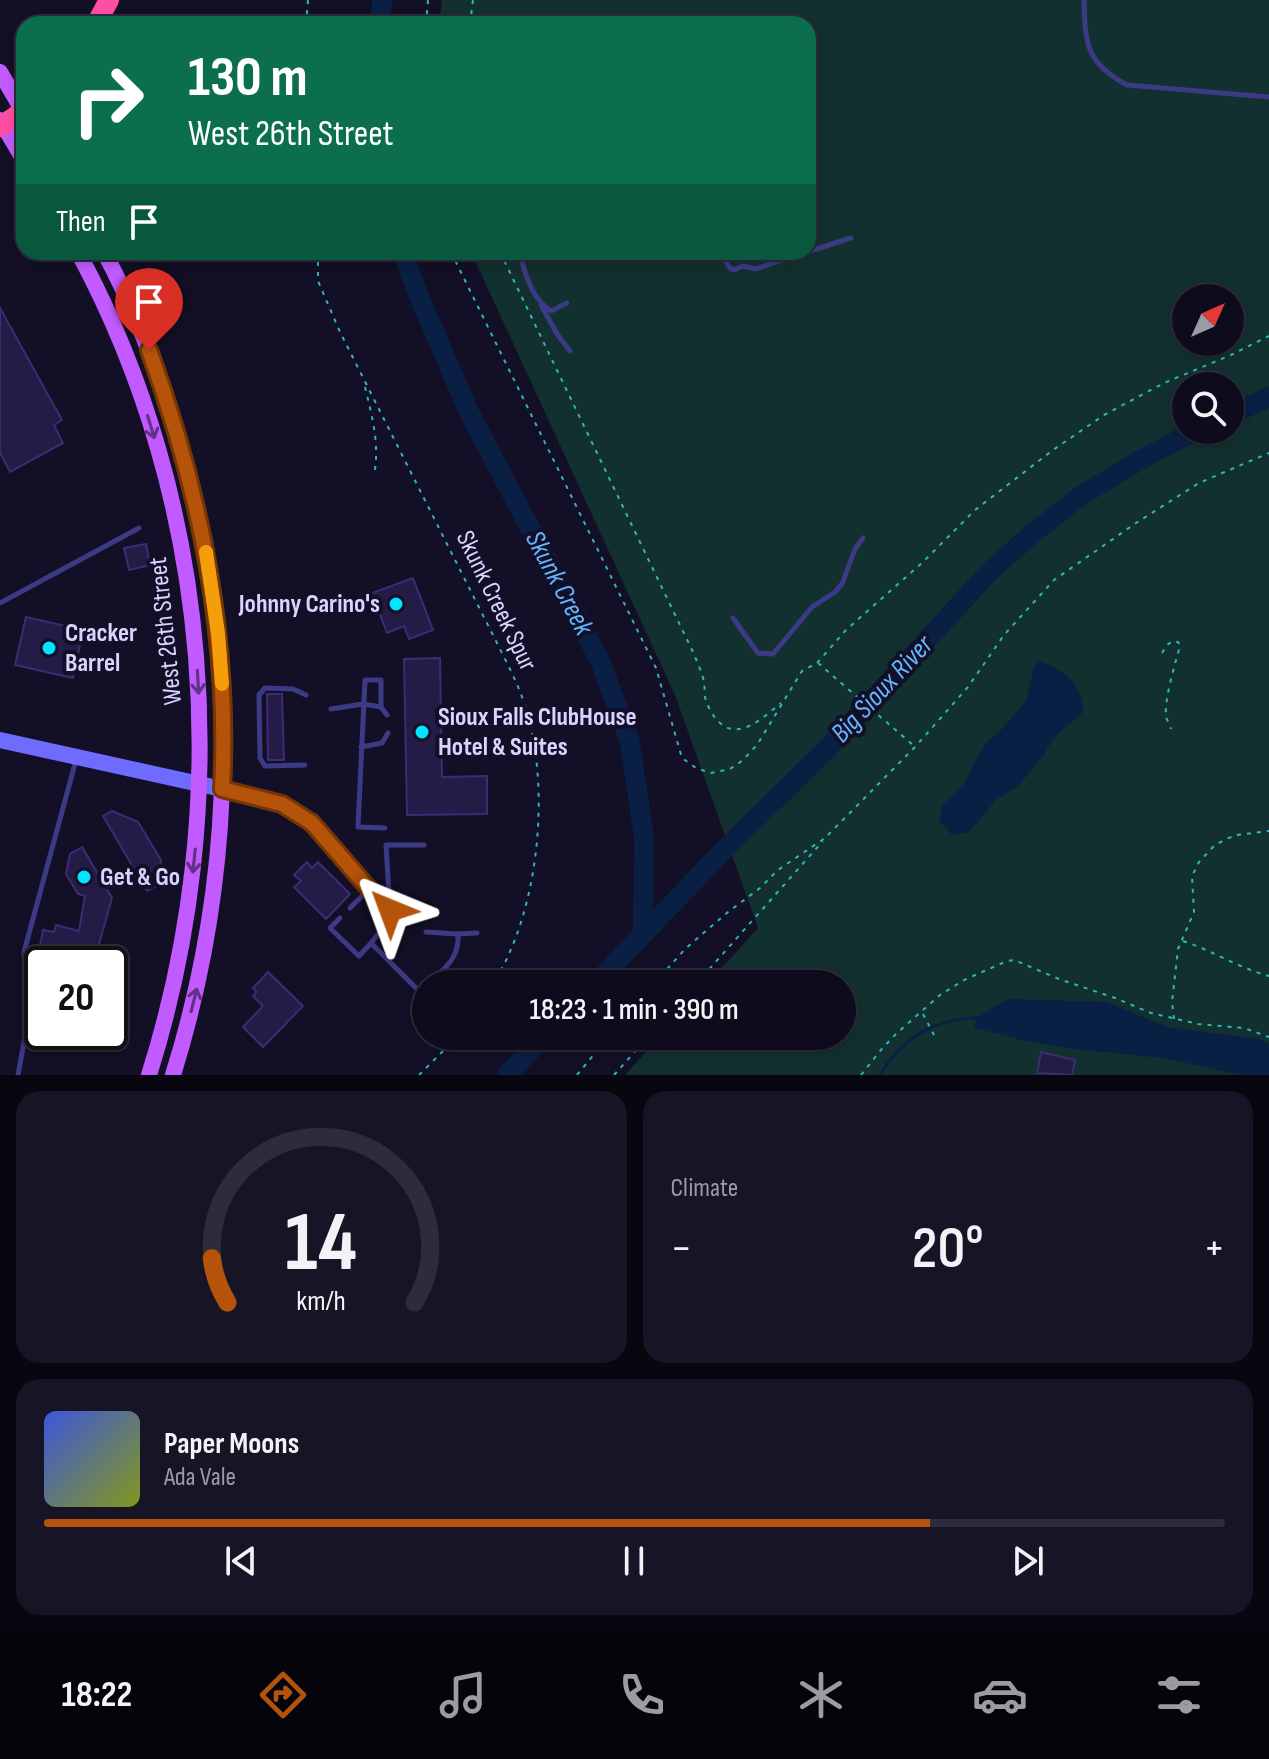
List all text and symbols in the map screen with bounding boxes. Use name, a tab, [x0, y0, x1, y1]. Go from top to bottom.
text: 130 m	[188, 45, 308, 112]
icon: right	[56, 48, 160, 152]
text: West 26th Street	[188, 113, 394, 156]
icon: arrive	[122, 200, 166, 244]
text: Then	[56, 204, 106, 240]
pin	[115, 268, 183, 350]
icon: arrive	[127, 280, 171, 324]
north arrow	[1172, 284, 1244, 356]
map controls	[1172, 284, 1244, 444]
button: search	[1172, 372, 1244, 444]
one-way arrow	[144, 414, 159, 440]
water label: Skunk Creek	[518, 525, 601, 642]
street label: Skunk Creek Spur	[449, 526, 543, 677]
street label: West 26th Street	[143, 555, 189, 706]
place label: Johnny Carino's	[238, 589, 380, 620]
marker: Johnny Carino's	[387, 595, 405, 613]
place label: Cracker Barrel	[65, 618, 137, 679]
water label: Big Sioux River	[824, 628, 941, 749]
marker: Cracker Barrel	[40, 639, 58, 657]
one-way arrow	[191, 668, 206, 695]
place label: Sioux Falls ClubHouse Hotel & Suites	[438, 702, 637, 763]
marker: Sioux Falls ClubHouse Hotel & Suites	[413, 723, 431, 741]
one-way arrow	[186, 847, 201, 874]
place label: Get & Go	[100, 862, 180, 893]
marker: Get & Go	[75, 868, 93, 886]
position arrow	[348, 868, 432, 952]
speed limit sign: 20	[24, 946, 128, 1050]
one-way arrow	[187, 987, 202, 1013]
text: 18:23 · 1 min · 390 m	[529, 992, 739, 1028]
text: Climate	[671, 1173, 738, 1204]
text: 14	[285, 1194, 357, 1294]
text: 20°	[912, 1213, 984, 1285]
text: −	[671, 1222, 692, 1275]
text: +	[1203, 1222, 1225, 1275]
text: km/h	[297, 1284, 346, 1319]
text: Paper Moons	[164, 1426, 299, 1462]
text: Ada Vale	[164, 1462, 236, 1493]
icon: previous	[219, 1539, 263, 1583]
icon: pause	[612, 1539, 656, 1583]
icon: next	[1006, 1539, 1050, 1583]
icon: directions	[255, 1667, 311, 1723]
icon: music	[435, 1667, 491, 1723]
icon: phone	[614, 1667, 670, 1723]
icon: climate	[793, 1667, 849, 1723]
icon: car	[972, 1667, 1028, 1723]
icon: filters	[1151, 1667, 1207, 1723]
text: 18:22	[62, 1674, 132, 1717]

